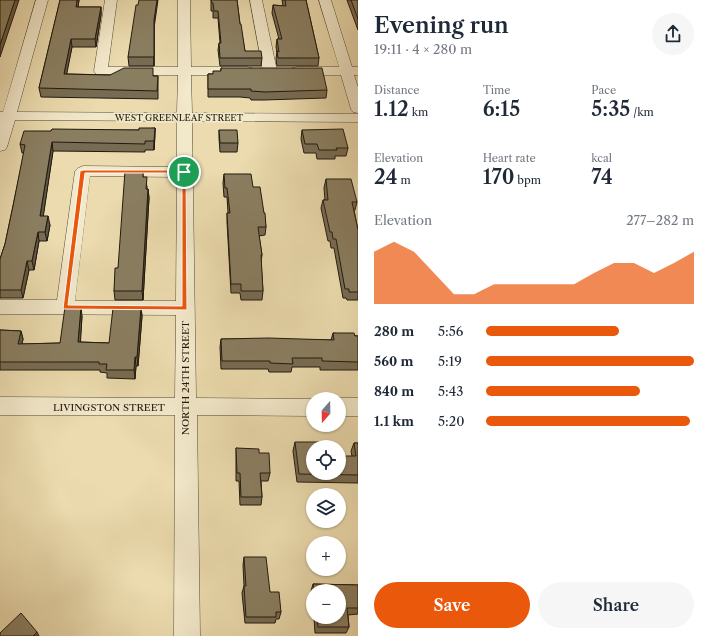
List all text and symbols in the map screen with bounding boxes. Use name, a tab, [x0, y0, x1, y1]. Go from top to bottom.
text: Evening run	[374, 12, 509, 39]
button: share	[652, 13, 694, 55]
text: 19:11 · 4 × 280 m	[374, 41, 472, 57]
text: Distance	[374, 83, 420, 97]
text: Time	[483, 83, 510, 97]
text: Pace	[591, 83, 616, 97]
text: 1.12	[374, 97, 409, 121]
text: 6:15	[483, 97, 520, 121]
text: 5:35	[591, 97, 630, 121]
text: km	[409, 105, 428, 119]
text: /km	[630, 105, 654, 119]
street label: WEST GREENLEAF STREET	[114, 112, 244, 123]
text: Elevation	[374, 151, 423, 165]
text: Heart rate	[483, 151, 536, 165]
text: kcal	[591, 151, 612, 165]
pin	[167, 155, 201, 189]
icon: arrive	[173, 161, 195, 183]
text: 24	[374, 165, 397, 189]
text: 170	[483, 165, 514, 189]
text: 74	[591, 165, 613, 189]
text: m	[397, 173, 411, 187]
text: bpm	[514, 173, 541, 187]
text: Elevation	[374, 212, 432, 228]
text: 277–282 m	[626, 212, 694, 228]
street label: NORTH 24TH STREET	[179, 320, 192, 435]
text: 280 m	[374, 323, 414, 339]
text: 5:56	[438, 323, 463, 339]
text: 560 m	[374, 353, 413, 369]
text: 5:19	[438, 353, 462, 369]
text: 840 m	[374, 383, 414, 399]
text: 5:43	[438, 383, 463, 399]
north arrow	[306, 392, 346, 432]
map controls	[306, 392, 346, 624]
street label: LIVINGSTON STREET	[53, 401, 166, 414]
text: 1.1 km	[374, 413, 414, 429]
text: 5:20	[438, 413, 464, 429]
button: locate	[306, 440, 346, 480]
button: layers	[306, 488, 346, 528]
button: +	[306, 536, 346, 576]
button: Save	[374, 582, 530, 628]
button: Share	[538, 582, 694, 628]
button: −	[306, 584, 346, 624]

